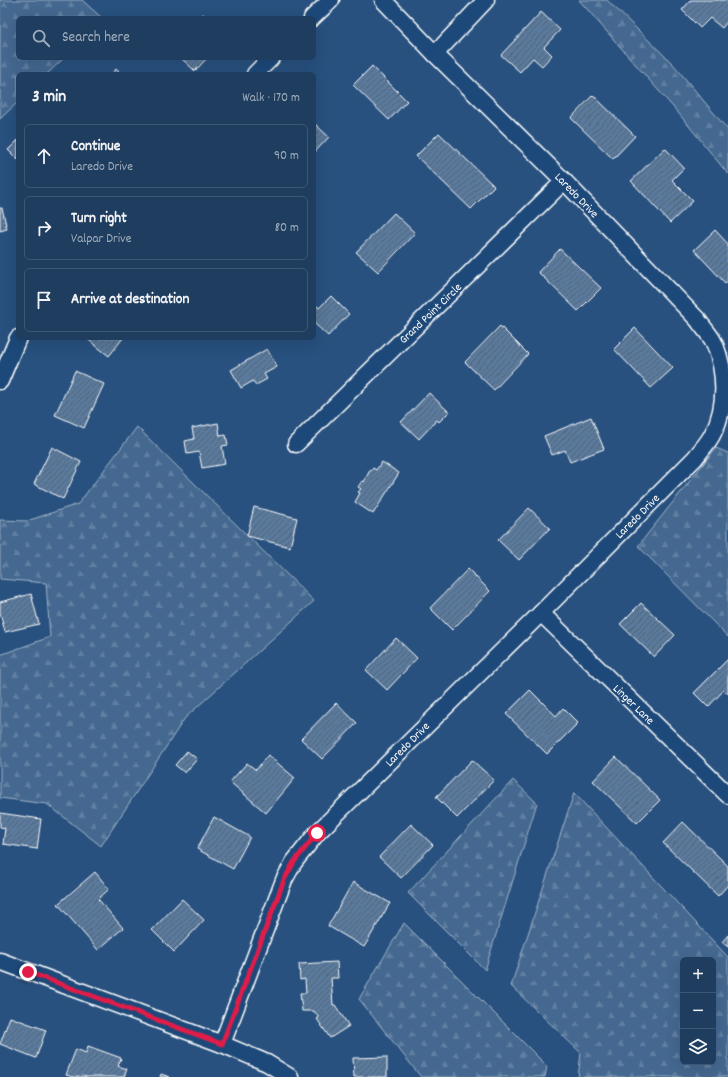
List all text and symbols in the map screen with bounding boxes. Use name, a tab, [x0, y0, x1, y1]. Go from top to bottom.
search box	[16, 16, 316, 60]
icon: search	[30, 27, 52, 49]
text: Search here	[62, 27, 130, 49]
text: 3 min	[32, 86, 66, 110]
text: Walk · 170 m	[242, 89, 300, 108]
text: Continue	[71, 136, 120, 158]
icon: ahead	[33, 145, 55, 167]
text: 90 m	[274, 147, 299, 166]
text: Laredo Drive	[71, 158, 133, 177]
street label: Laredo Drive	[550, 170, 602, 222]
text: Turn right	[71, 208, 127, 230]
icon: right	[33, 217, 55, 239]
text: 80 m	[275, 219, 299, 238]
text: Valpar Drive	[71, 230, 131, 249]
street label: Grand Point Circle	[396, 280, 466, 348]
icon: arrive	[33, 289, 55, 311]
text: Arrive at destination	[71, 289, 189, 311]
street label: Laredo Drive	[612, 491, 664, 543]
street label: Linger Lane	[608, 681, 657, 729]
street label: Laredo Drive	[382, 719, 434, 771]
route start	[308, 824, 326, 842]
map controls	[680, 957, 716, 1065]
button: +	[680, 957, 716, 993]
route end	[19, 963, 37, 981]
button: −	[680, 993, 716, 1029]
button: layers	[680, 1029, 716, 1065]

